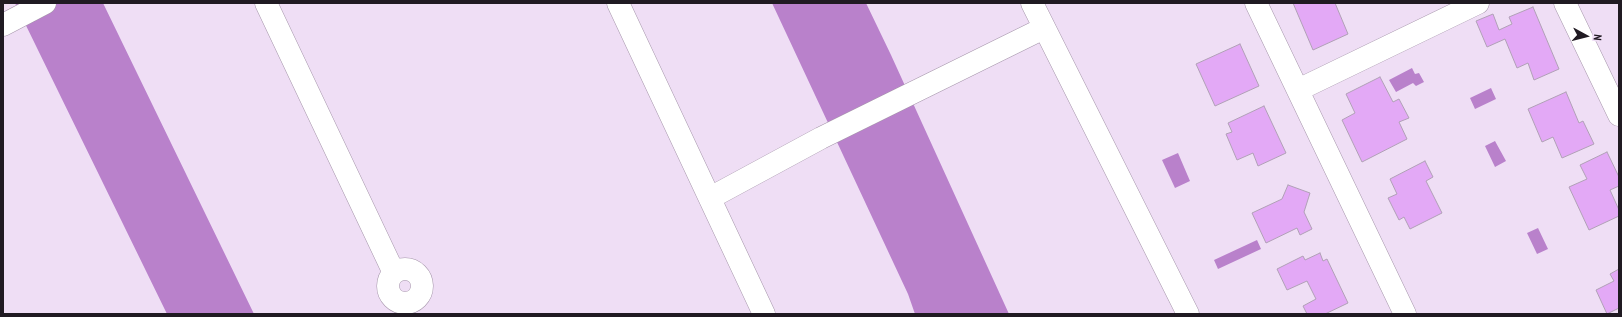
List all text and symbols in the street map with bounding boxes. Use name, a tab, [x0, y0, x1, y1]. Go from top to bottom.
north arrow	[1566, 16, 1606, 56]
text: N	[1591, 34, 1605, 41]

